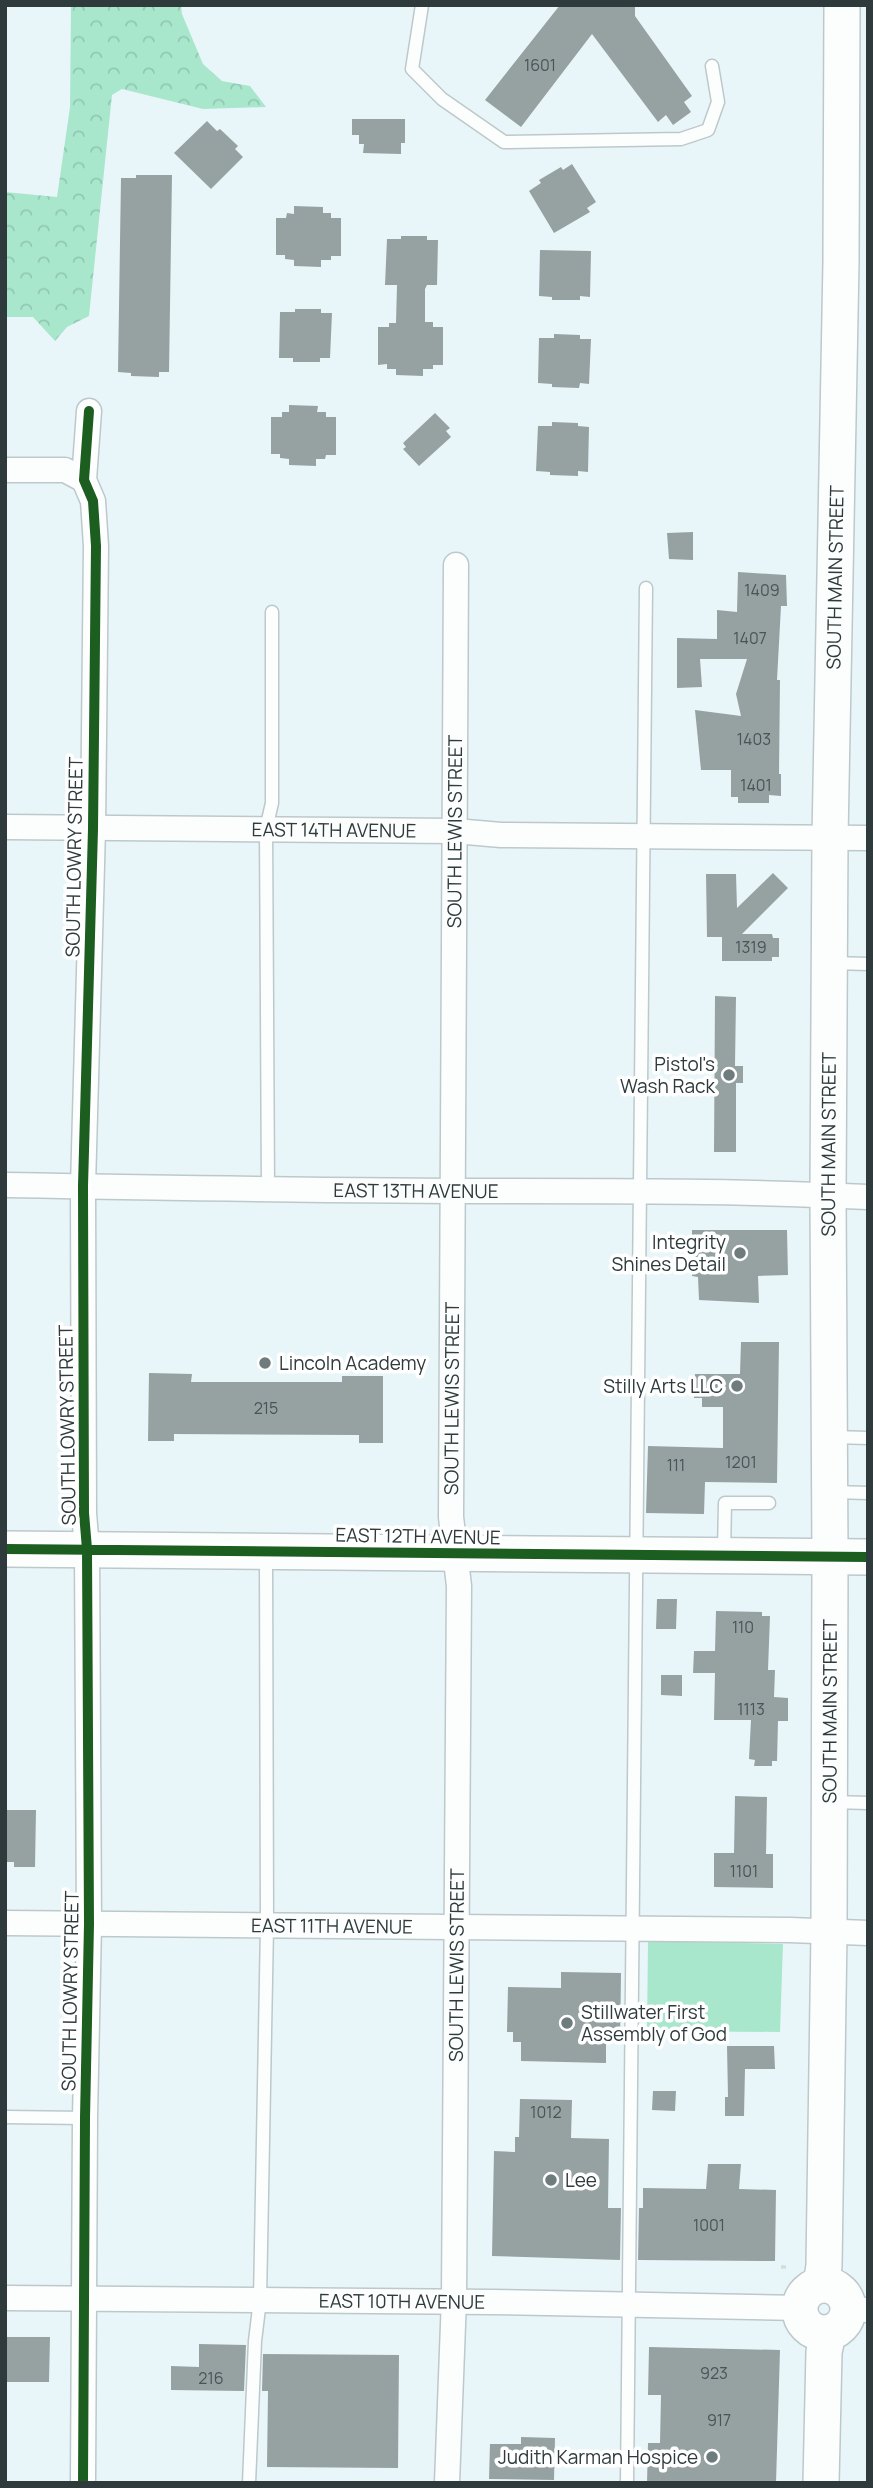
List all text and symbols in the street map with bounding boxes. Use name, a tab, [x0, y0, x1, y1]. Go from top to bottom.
house number: 1601	[524, 54, 556, 76]
street label: SOUTH MAIN STREET	[820, 484, 850, 670]
house number: 1409	[744, 579, 780, 601]
house number: 1407	[733, 627, 767, 649]
house number: 1403	[737, 728, 771, 750]
street label: SOUTH LEWIS STREET	[441, 734, 468, 928]
street label: SOUTH LOWRY STREET	[59, 756, 89, 958]
house number: 1401	[740, 774, 772, 796]
street label: EAST 14TH AVENUE	[252, 816, 416, 844]
house number: 1319	[735, 936, 767, 958]
place label: Pistol's Wash Rack	[620, 1051, 716, 1099]
street label: SOUTH MAIN STREET	[815, 1051, 842, 1237]
marker: Pistol's Wash Rack	[721, 1067, 737, 1083]
street label: EAST 13TH AVENUE	[333, 1177, 499, 1204]
place label: Integrity Shines Detail	[612, 1229, 726, 1277]
marker: Integrity Shines Detail	[732, 1245, 748, 1261]
street label: SOUTH LEWIS STREET	[438, 1301, 465, 1495]
street label: SOUTH LOWRY STREET	[52, 1324, 82, 1526]
place label: Lincoln Academy	[279, 1350, 426, 1376]
marker: Lincoln Academy	[257, 1355, 273, 1371]
place label: Stilly Arts LLC	[603, 1373, 723, 1399]
marker: Stilly Arts LLC	[729, 1378, 745, 1394]
house number: 215	[254, 1397, 278, 1419]
house number: 1201	[725, 1451, 757, 1473]
house number: 111	[667, 1454, 685, 1476]
street label: EAST 12TH AVENUE	[335, 1522, 501, 1550]
house number: 110	[732, 1616, 754, 1638]
street label: SOUTH MAIN STREET	[816, 1618, 843, 1803]
house number: 1113	[737, 1698, 765, 1720]
house number: 1101	[730, 1860, 758, 1882]
street label: SOUTH LEWIS STREET	[443, 1868, 470, 2062]
street label: SOUTH LOWRY STREET	[55, 1890, 85, 2092]
street label: EAST 11TH AVENUE	[251, 1912, 413, 1940]
place label: Stillwater First Assembly of God	[581, 1999, 727, 2047]
marker: Stillwater First Assembly of God	[559, 2015, 575, 2031]
house number: 1012	[530, 2101, 562, 2123]
place label: Lee	[565, 2167, 597, 2193]
marker: Lee	[543, 2172, 559, 2188]
house number: 1001	[693, 2214, 725, 2236]
street label: EAST 10TH AVENUE	[319, 2288, 485, 2315]
house number: 923	[700, 2362, 728, 2384]
house number: 216	[198, 2367, 224, 2389]
house number: 917	[707, 2409, 731, 2431]
place label: Judith Karman Hospice	[498, 2444, 698, 2470]
marker: Judith Karman Hospice	[704, 2449, 720, 2465]

